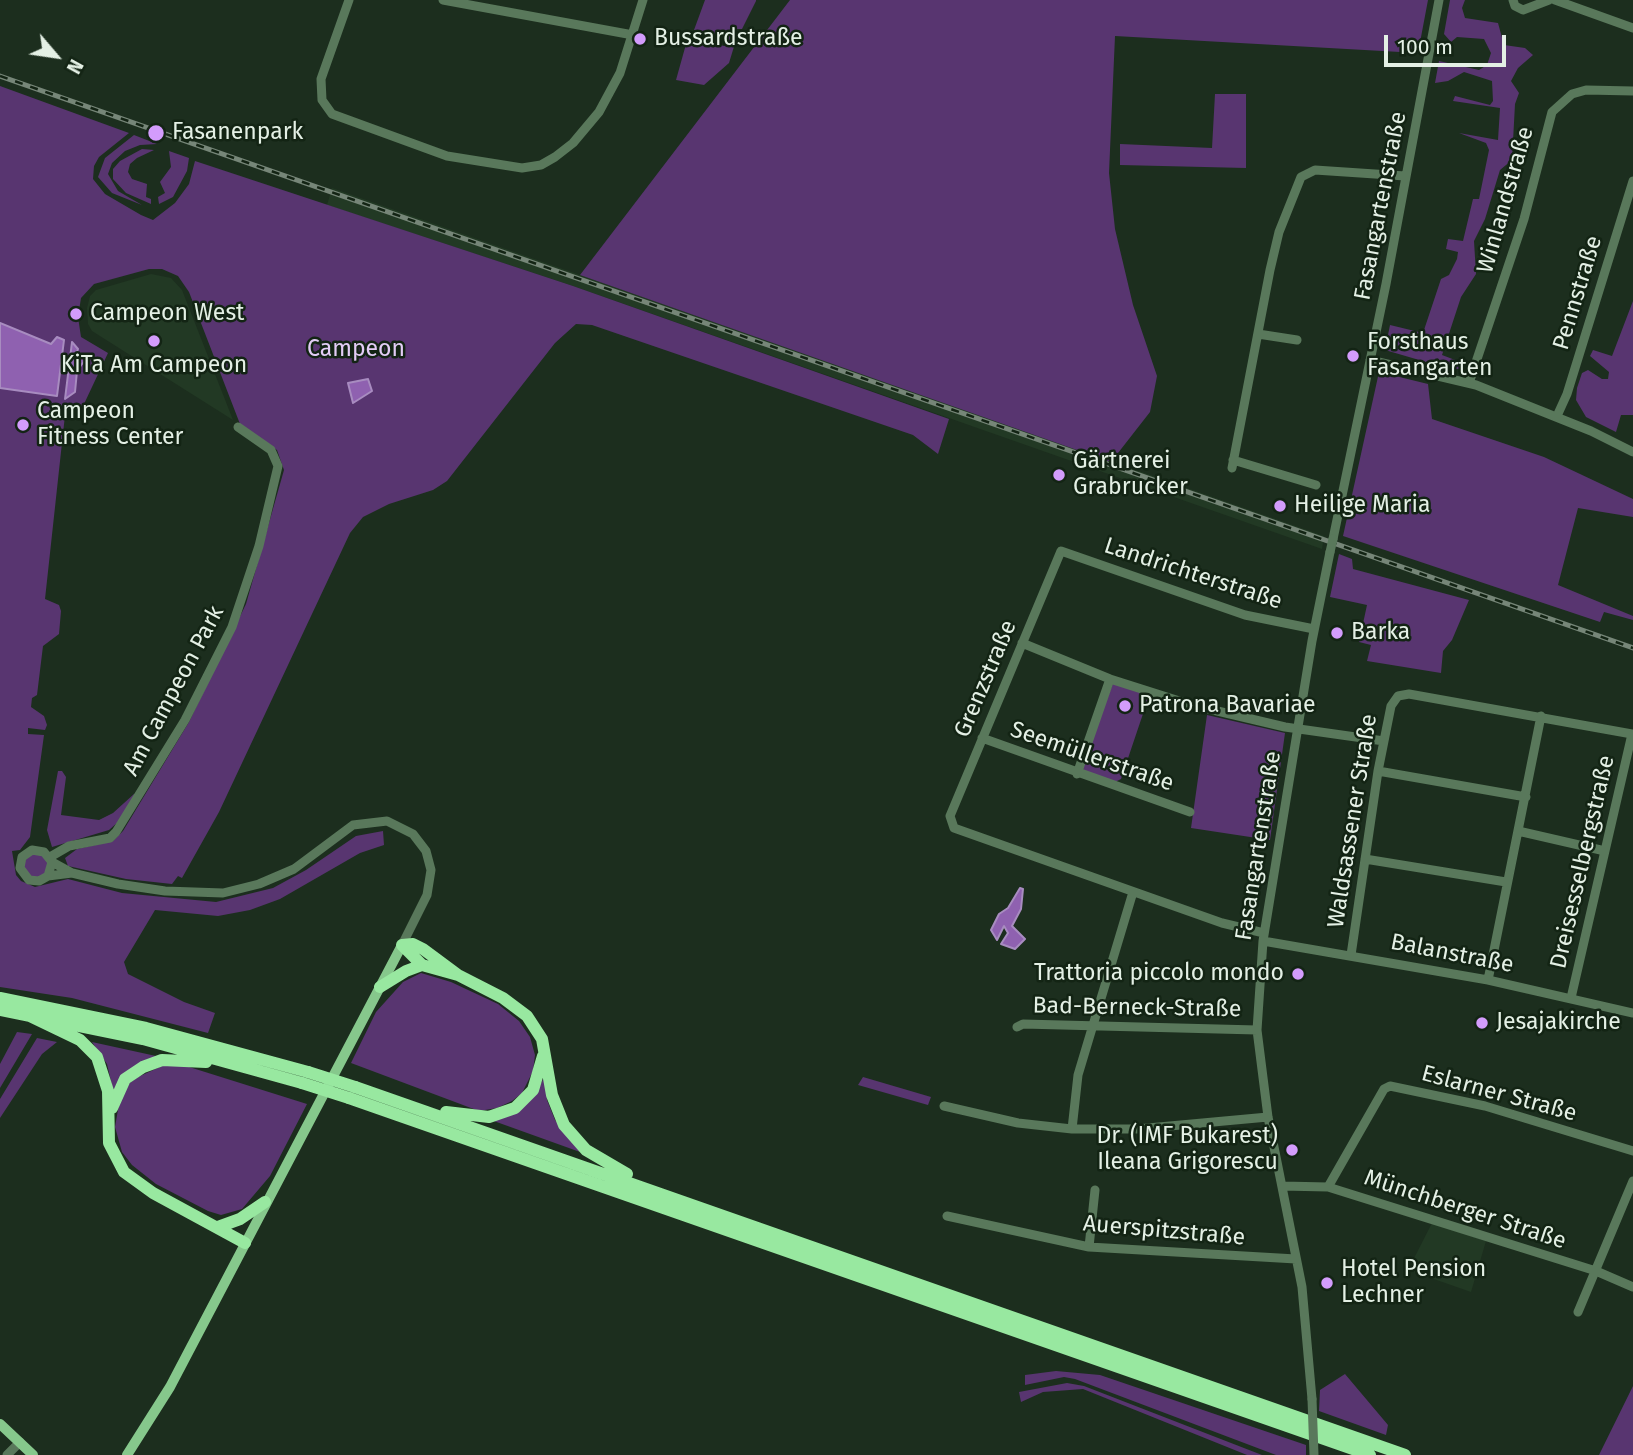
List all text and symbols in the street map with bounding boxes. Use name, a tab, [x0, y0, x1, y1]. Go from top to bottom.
north arrow	[21, 21, 91, 91]
scale bar	[1388, 21, 1510, 65]
place label: Bussardstraße	[654, 25, 803, 53]
marker: Bussardstraße	[632, 31, 648, 47]
text: 100 m	[1397, 34, 1453, 60]
text: N	[62, 55, 88, 78]
street label: Fasangartenstraße	[1349, 109, 1413, 303]
place label: Fasanenpark	[172, 119, 303, 147]
marker: Fasanenpark	[146, 123, 166, 143]
street label: Winlandstraße	[1472, 124, 1540, 276]
street label: Pennstraße	[1548, 233, 1608, 353]
place label: Campeon West	[90, 300, 244, 328]
marker: Campeon West	[68, 306, 84, 322]
place label: Forsthaus Fasangarten	[1367, 329, 1493, 383]
marker: KiTa Am Campeon	[146, 333, 162, 349]
park label: Campeon	[307, 336, 405, 364]
marker: Forsthaus Fasangarten	[1345, 348, 1361, 364]
place label: KiTa Am Campeon	[61, 352, 247, 380]
place label: Campeon Fitness Center	[37, 398, 183, 452]
marker: Campeon Fitness Center	[15, 417, 31, 433]
place label: Gärtnerei Grabrucker	[1073, 448, 1188, 502]
marker: Gärtnerei Grabrucker	[1051, 467, 1067, 483]
place label: Heilige Maria	[1294, 492, 1430, 520]
marker: Heilige Maria	[1272, 498, 1288, 514]
street label: Landrichterstraße	[1100, 532, 1286, 616]
street label: Am Campeon Park	[118, 601, 230, 781]
street label: Grenzstraße	[949, 616, 1023, 742]
place label: Barka	[1351, 619, 1410, 647]
marker: Barka	[1329, 625, 1345, 641]
place label: Patrona Bavariae	[1139, 692, 1316, 720]
marker: Patrona Bavariae	[1117, 698, 1133, 714]
street label: Waldsassener Straße	[1322, 712, 1384, 930]
street label: Seemüllerstraße	[1007, 716, 1177, 798]
street label: Fasangartenstraße	[1230, 749, 1288, 943]
street label: Dreisesselbergstraße	[1545, 753, 1621, 971]
street label: Balanstraße	[1388, 929, 1516, 979]
place label: Trattoria piccolo mondo	[1034, 960, 1284, 988]
marker: Trattoria piccolo mondo	[1290, 966, 1306, 982]
street label: Bad-Berneck-Straße	[1032, 992, 1242, 1024]
place label: Jesajakirche	[1496, 1009, 1621, 1037]
marker: Jesajakirche	[1474, 1015, 1490, 1031]
street label: Eslarner Straße	[1418, 1060, 1580, 1128]
place label: Dr. (IMF Bukarest) Ileana Grigorescu	[1096, 1123, 1278, 1177]
marker: Dr. (IMF Bukarest) Ileana Grigorescu	[1284, 1142, 1300, 1158]
street label: Münchberger Straße	[1361, 1164, 1569, 1256]
street label: Auerspitzstraße	[1082, 1210, 1246, 1252]
place label: Hotel Pension Lechner	[1341, 1256, 1486, 1310]
marker: Hotel Pension Lechner	[1319, 1275, 1335, 1291]

